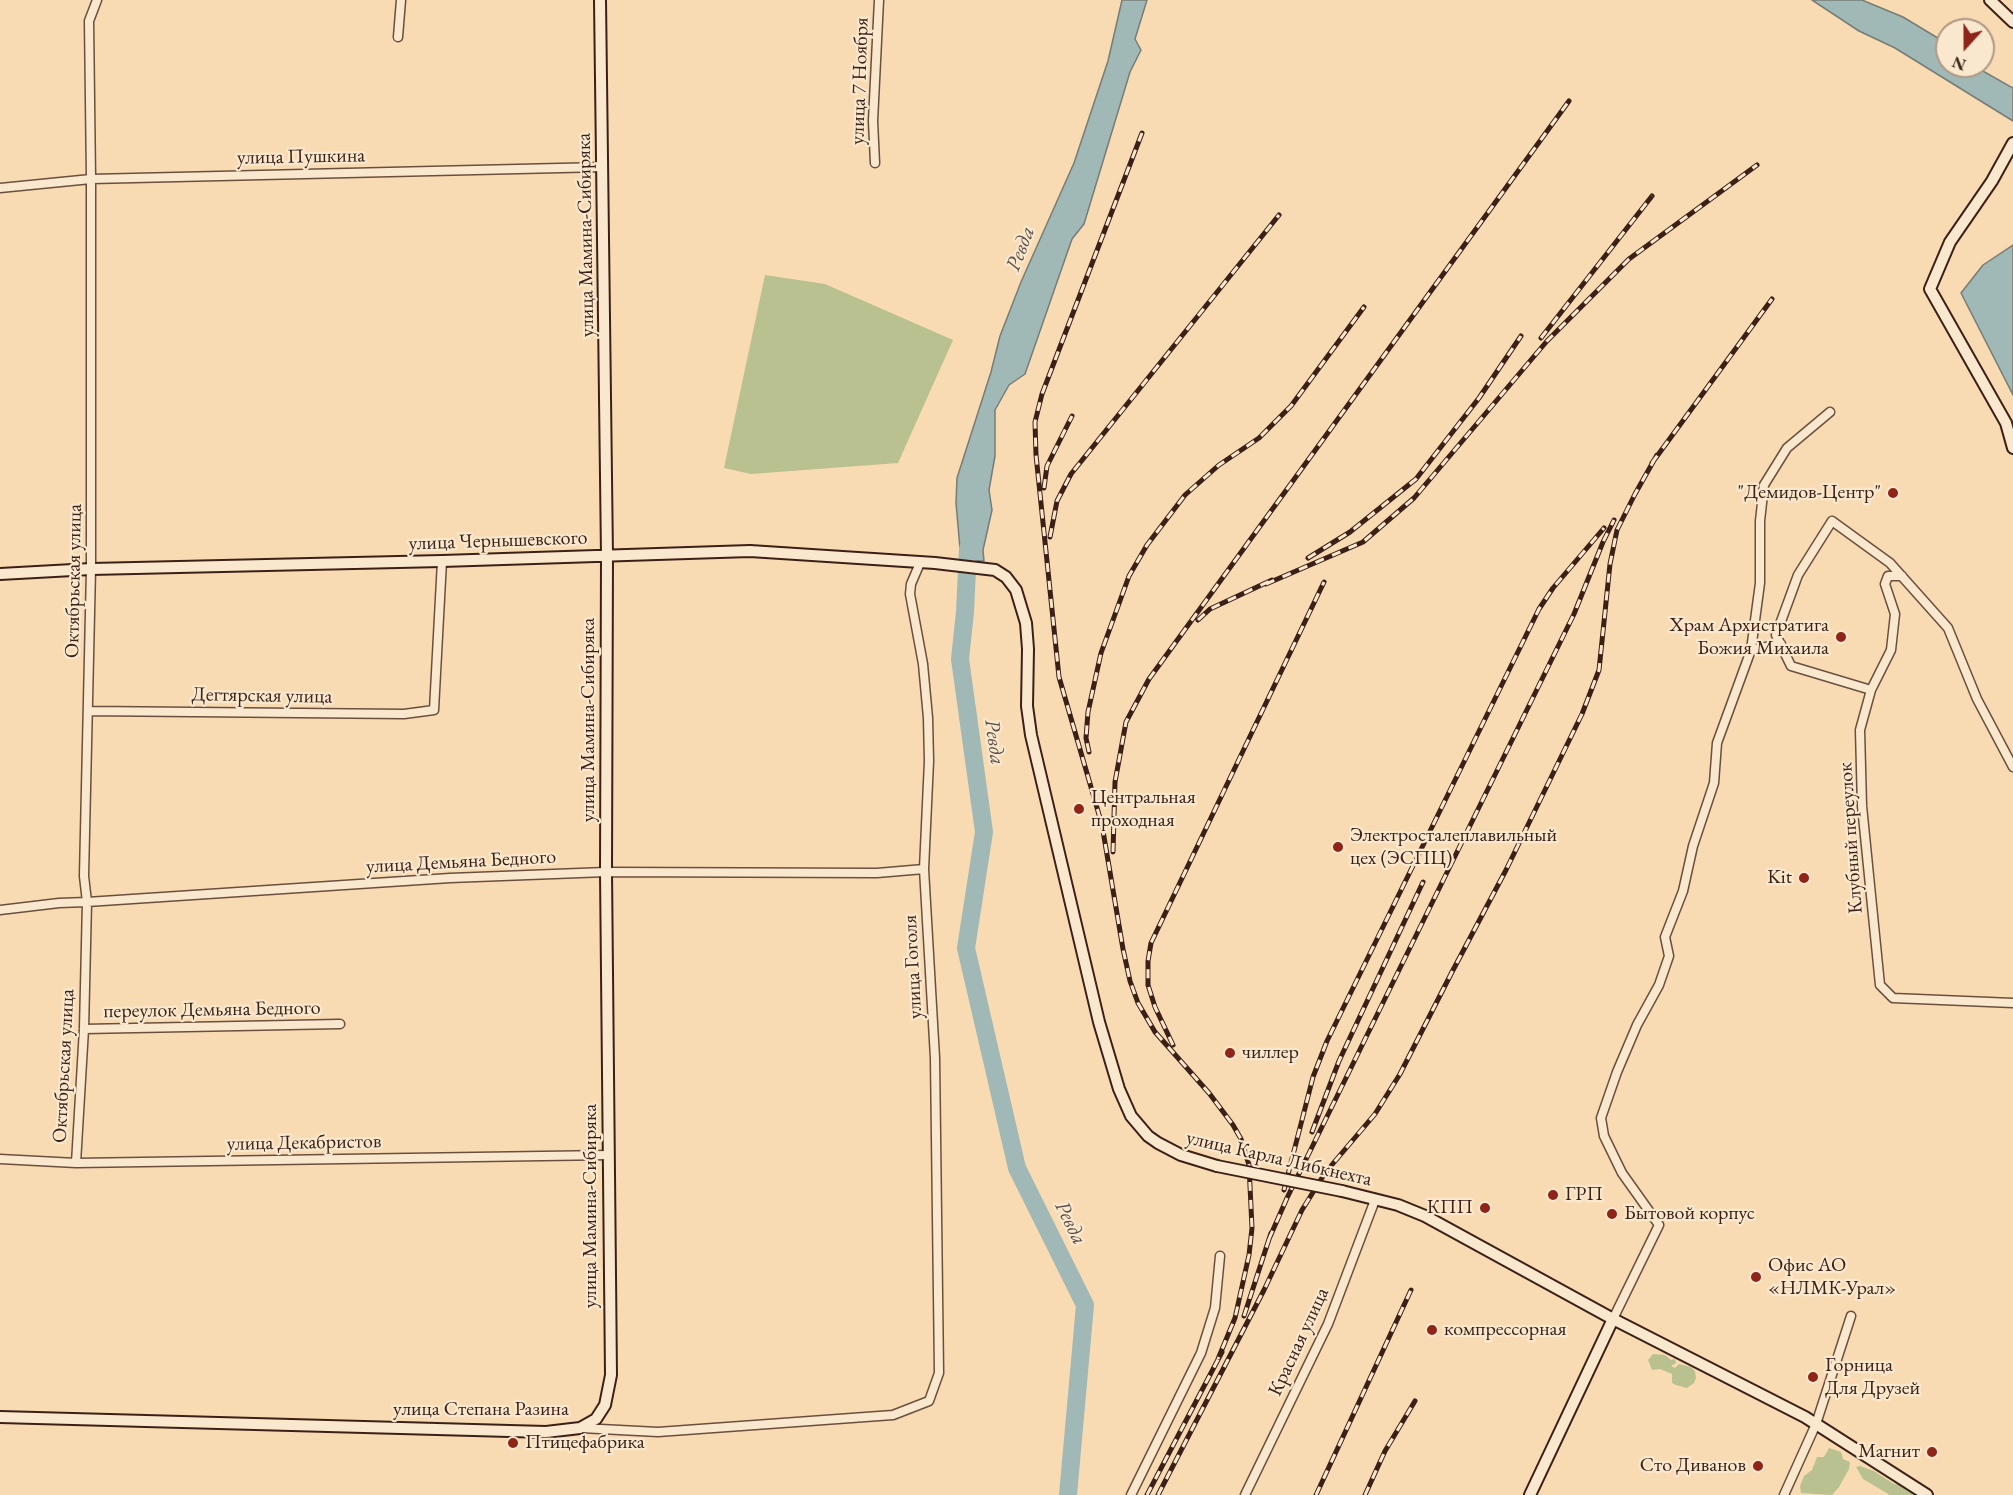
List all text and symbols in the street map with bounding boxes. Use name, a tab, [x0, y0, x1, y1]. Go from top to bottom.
street label: улица 7 Ноября	[846, 17, 874, 145]
north arrow	[1935, 18, 1995, 78]
text: N	[1949, 51, 1969, 76]
street label: улица Мамина-Сибиряка	[572, 133, 600, 337]
street label: улица Пушкина	[237, 144, 365, 170]
water label: Ревда	[1001, 223, 1041, 275]
place label: "Демидов-Центр"	[1738, 481, 1881, 505]
marker: "Демидов-Центр"	[1886, 486, 1900, 500]
street label: Октябрьская улица	[61, 504, 87, 658]
street label: улица Чернышевского	[408, 526, 588, 556]
place label: Храм Архистратига Божия Михаила	[1670, 614, 1829, 661]
street label: улица Мамина-Сибиряка	[577, 618, 601, 822]
marker: Храм Архистратига Божия Михаила	[1834, 630, 1848, 644]
street label: Дегтярская улица	[191, 683, 333, 709]
water label: Ревда	[978, 718, 1010, 766]
street label: Клубный переулок	[1834, 762, 1868, 914]
place label: Центральная проходная	[1091, 786, 1196, 833]
marker: Центральная проходная	[1072, 802, 1086, 816]
place label: Электросталеплавильный цех (ЭСПЦ)	[1350, 824, 1557, 871]
marker: Электросталеплавильный цех (ЭСПЦ)	[1331, 840, 1345, 854]
street label: улица Демьяна Бедного	[365, 845, 557, 879]
place label: Kit	[1767, 866, 1792, 890]
marker: Kit	[1797, 871, 1811, 885]
street label: улица Гоголя	[898, 914, 928, 1020]
street label: Октябрьская улица	[48, 988, 80, 1144]
street label: переулок Демьяна Бедного	[103, 996, 321, 1024]
place label: чиллер	[1242, 1041, 1299, 1065]
marker: чиллер	[1223, 1046, 1237, 1060]
street label: улица Мамина-Сибиряка	[579, 1104, 603, 1308]
street label: улица Карла Либкнехта	[1184, 1126, 1374, 1192]
street label: улица Декабристов	[226, 1130, 382, 1156]
place label: ГРП	[1565, 1183, 1603, 1207]
marker: ГРП	[1546, 1188, 1560, 1202]
place label: КПП	[1427, 1196, 1473, 1220]
water label: Ревда	[1049, 1197, 1091, 1249]
marker: КПП	[1478, 1201, 1492, 1215]
place label: Бытовой корпус	[1624, 1202, 1755, 1226]
marker: Бытовой корпус	[1605, 1207, 1619, 1221]
place label: Офис АО «НЛМК-Урал»	[1768, 1254, 1896, 1301]
marker: Офис АО «НЛМК-Урал»	[1749, 1270, 1763, 1284]
street label: Красная улица	[1263, 1284, 1335, 1400]
place label: компрессорная	[1444, 1318, 1566, 1342]
marker: компрессорная	[1425, 1323, 1439, 1337]
place label: Горница Для Друзей	[1825, 1354, 1920, 1401]
marker: Горница Для Друзей	[1806, 1370, 1820, 1384]
street label: улица Степана Разина	[393, 1398, 569, 1422]
place label: Птицефабрика	[525, 1431, 645, 1455]
marker: Птицефабрика	[506, 1436, 520, 1450]
place label: Магнит	[1858, 1440, 1920, 1464]
marker: Магнит	[1925, 1445, 1939, 1459]
place label: Сто Диванов	[1640, 1454, 1746, 1478]
marker: Сто Диванов	[1751, 1459, 1765, 1473]

